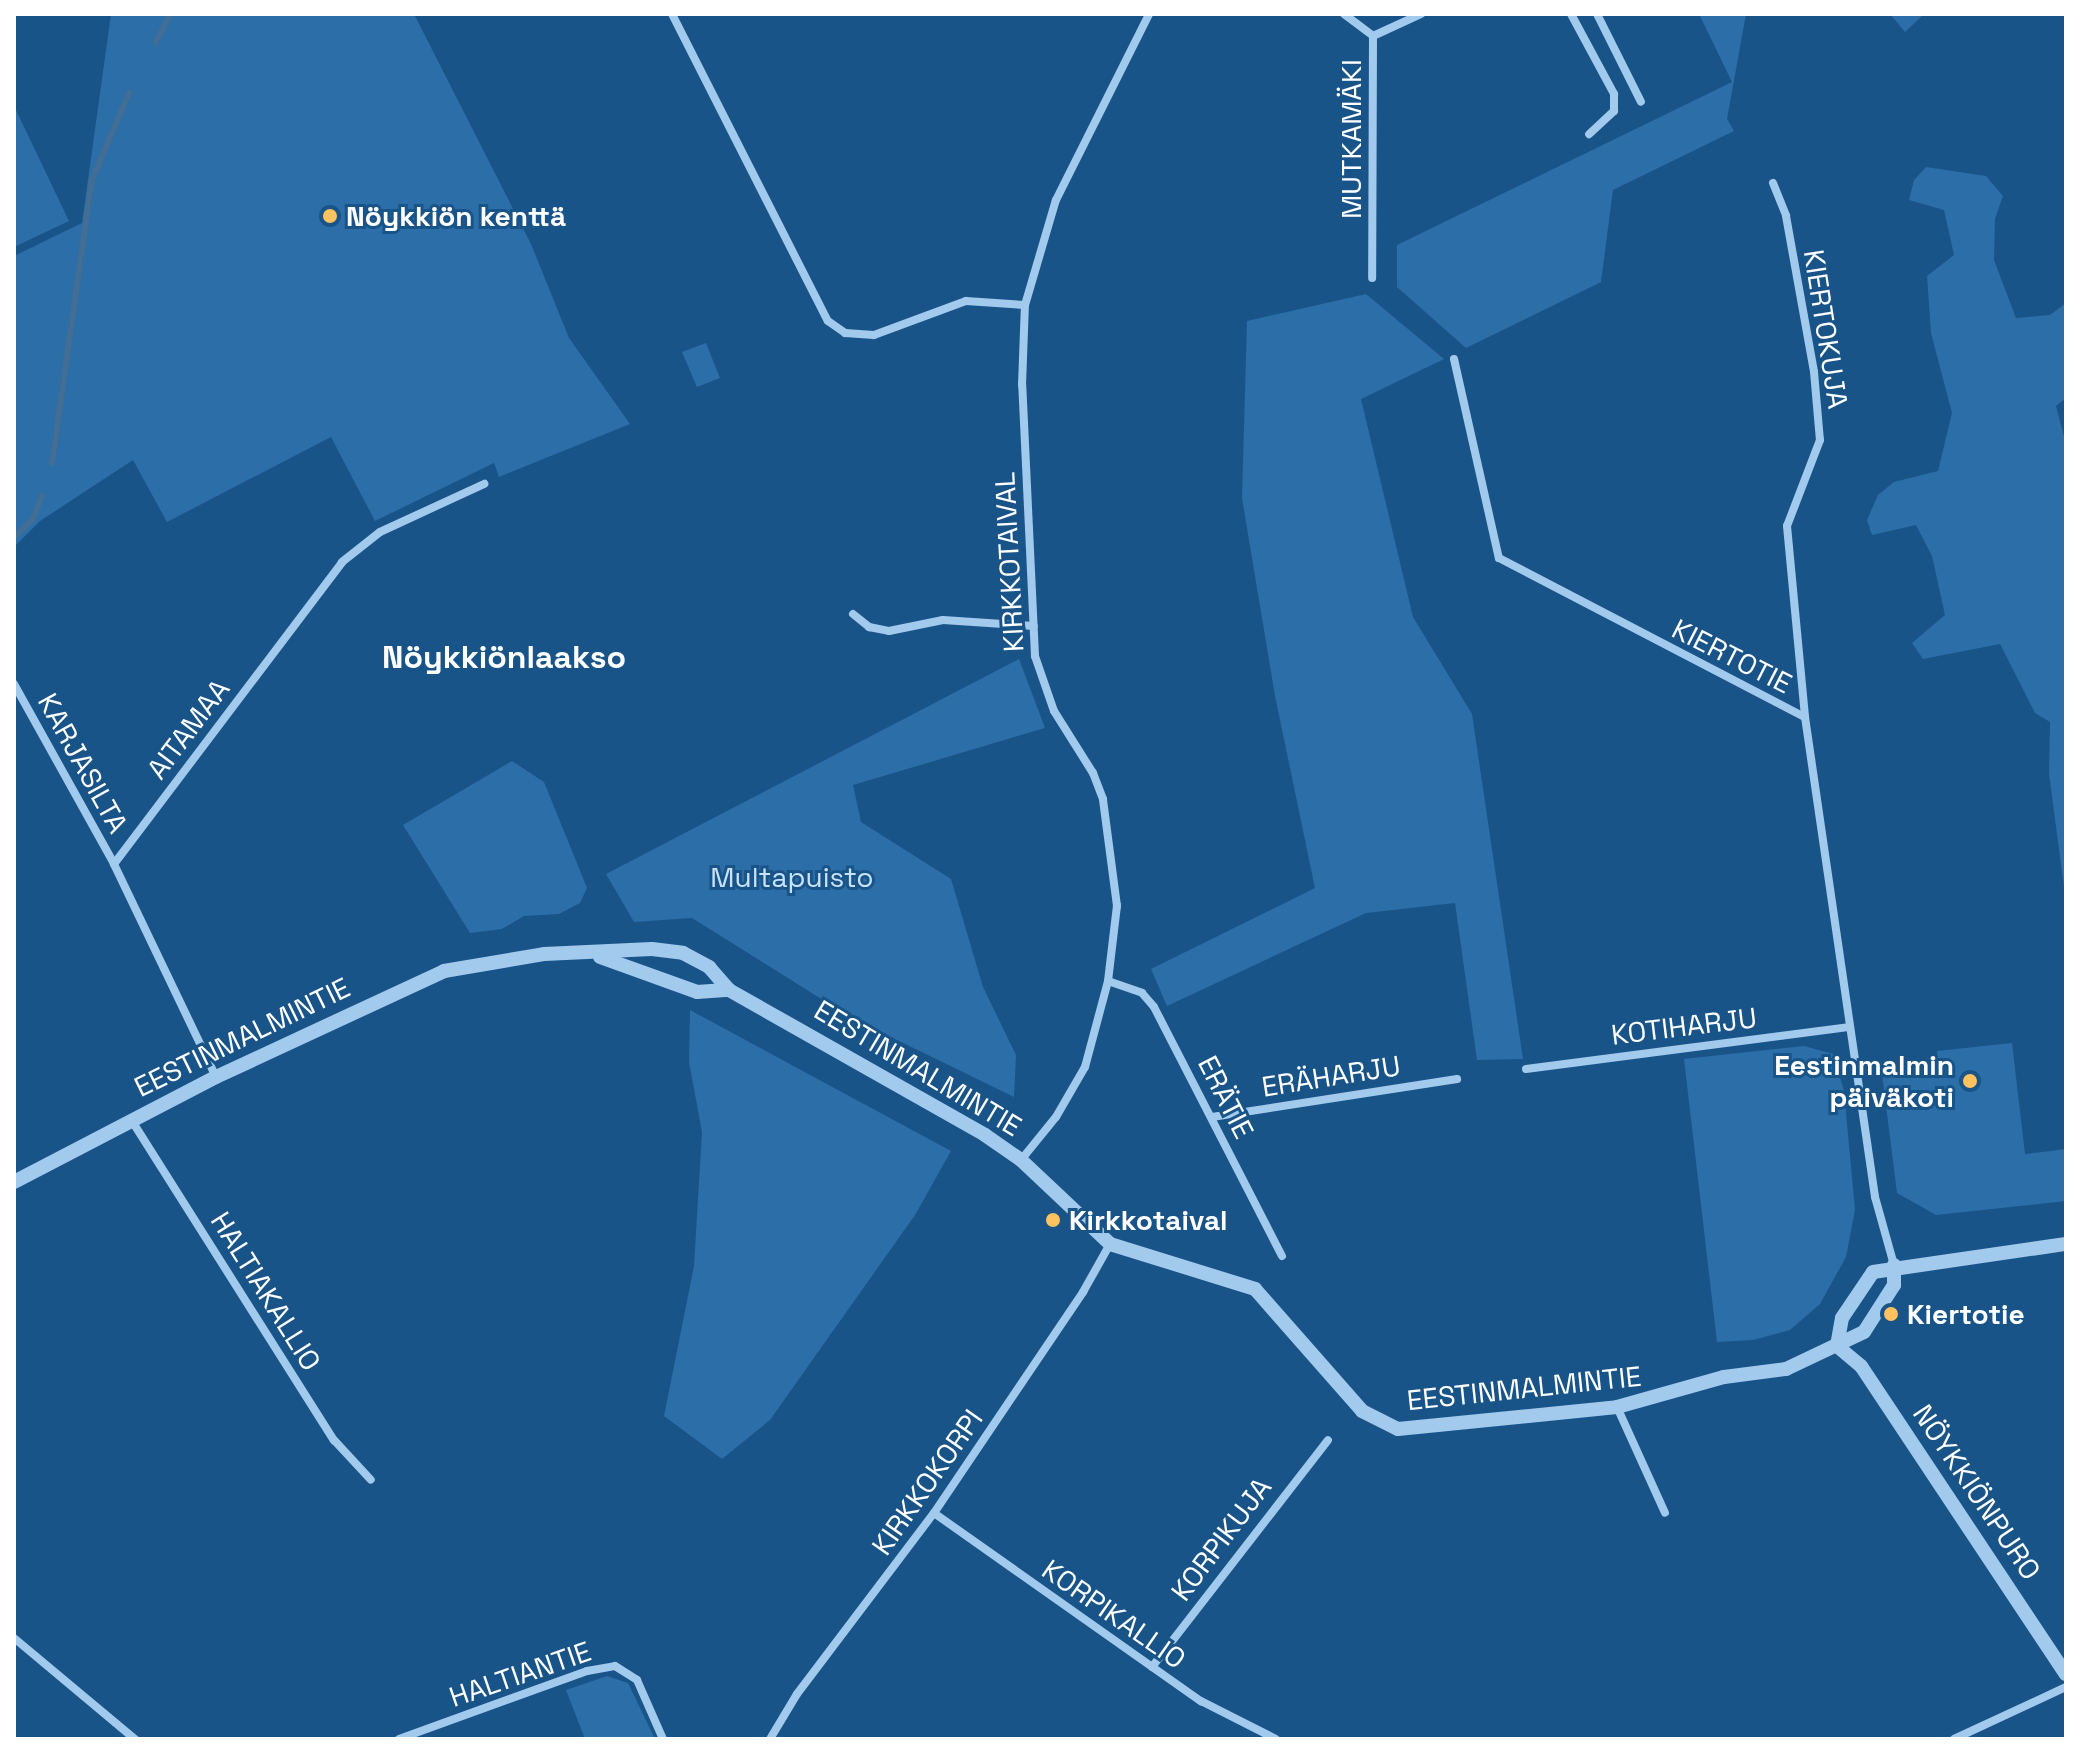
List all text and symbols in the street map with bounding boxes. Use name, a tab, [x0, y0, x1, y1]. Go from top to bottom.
street label: MUTKAMÄKI	[1334, 59, 1368, 219]
place label: Nöykkiön kenttä	[346, 199, 566, 233]
marker: Nöykkiön kenttä	[321, 207, 339, 225]
street label: KIERTOKUJA	[1797, 247, 1855, 411]
street label: KIRKKOTAIVAL	[988, 471, 1030, 653]
street label: KIERTOTIE	[1667, 612, 1797, 700]
district label: Nöykkiönlaakso	[382, 638, 626, 676]
street label: AITAMAA	[140, 673, 236, 785]
street label: KARJASILTA	[31, 687, 135, 839]
park label: Multapuisto	[710, 860, 874, 894]
street label: EESTINMALMINTIE	[129, 970, 355, 1104]
street label: EESTINMALMINTIE	[808, 993, 1028, 1143]
street label: KOTIHARJU	[1609, 1000, 1759, 1052]
street label: ERÄHARJU	[1259, 1048, 1403, 1104]
place label: Eestinmalmin päiväkoti	[1774, 1048, 1954, 1114]
street label: ERÄTIE	[1191, 1050, 1261, 1144]
marker: Eestinmalmin päiväkoti	[1961, 1072, 1979, 1090]
place label: Kirkkotaival	[1069, 1203, 1228, 1237]
street label: HALTIAKALLIO	[204, 1206, 328, 1376]
marker: Kirkkotaival	[1044, 1211, 1062, 1229]
place label: Kiertotie	[1907, 1297, 2025, 1331]
marker: Kiertotie	[1882, 1305, 1900, 1323]
street label: EESTINMALMINTIE	[1405, 1359, 1643, 1417]
street label: NÖYKKIÖNPURO	[1906, 1398, 2048, 1586]
street label: KIRKKOKORPI	[865, 1403, 989, 1561]
street label: KORPIKUJA	[1164, 1471, 1278, 1607]
street label: KORPIKALLIO	[1036, 1552, 1192, 1676]
street label: HALTIANTIE	[445, 1634, 595, 1714]

